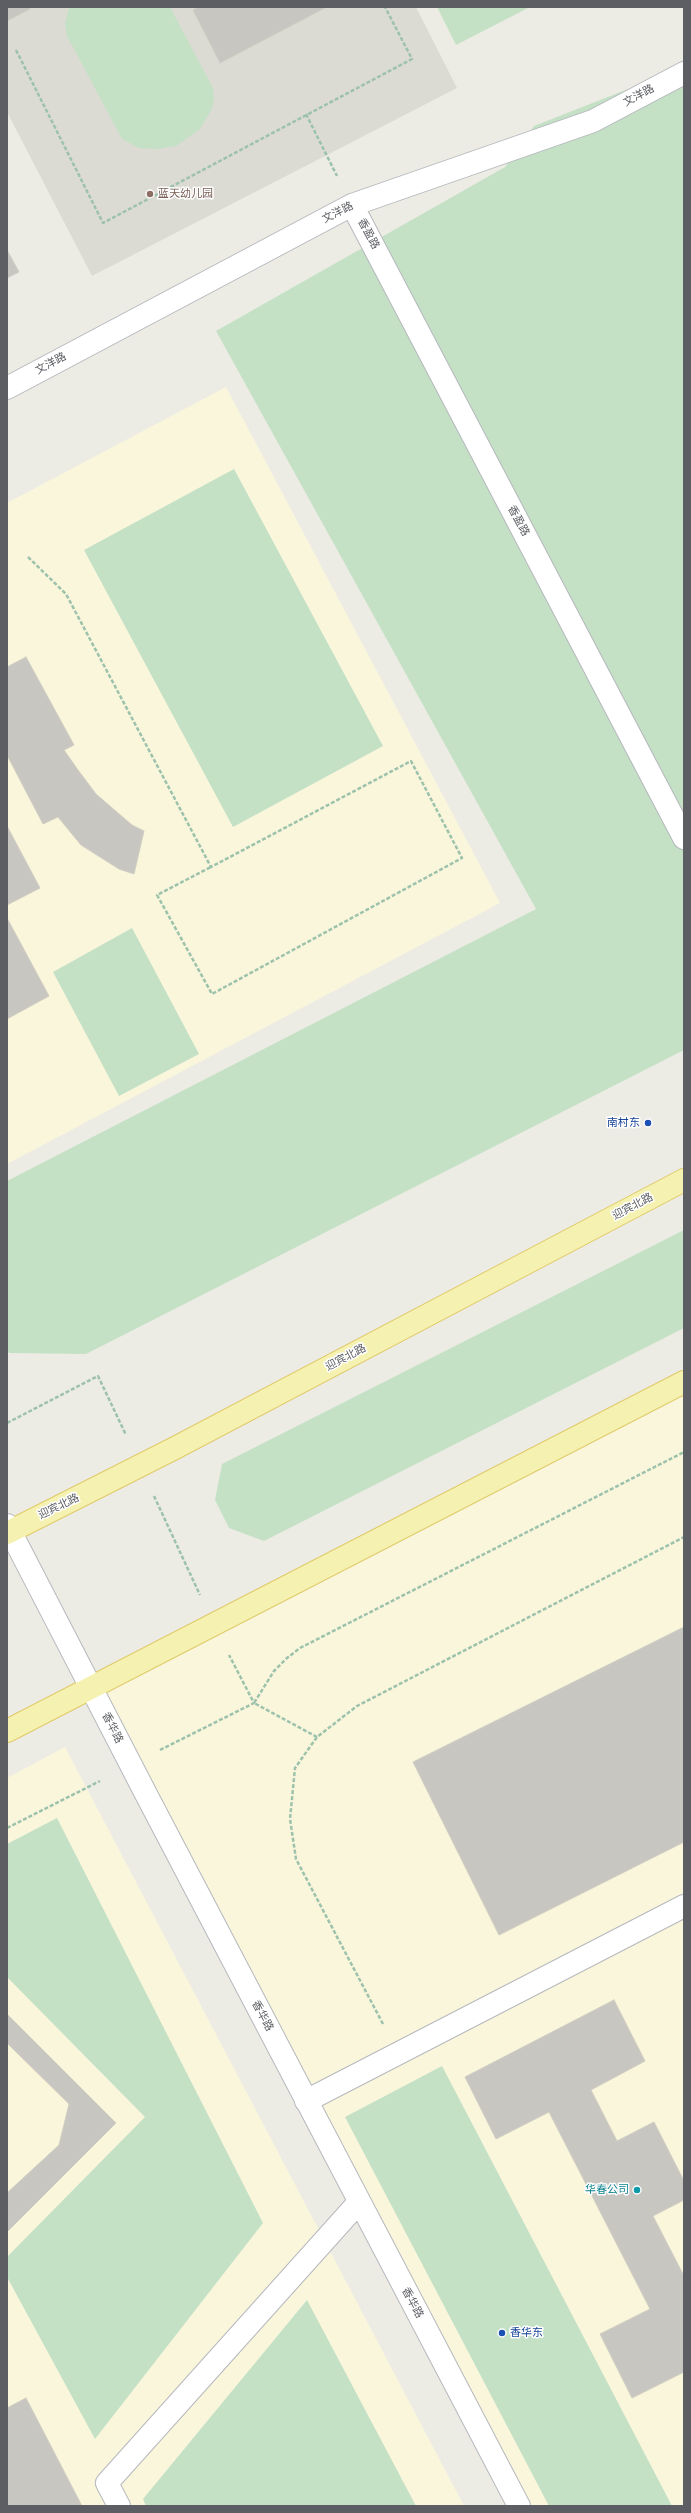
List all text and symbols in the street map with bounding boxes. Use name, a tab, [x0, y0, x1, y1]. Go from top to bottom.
street label: 文洋路	[621, 82, 657, 110]
place label: 蓝天幼儿园	[158, 187, 213, 201]
marker: 蓝天幼儿园	[145, 189, 155, 199]
street label: 文洋路	[320, 200, 356, 226]
street label: 香盈路	[354, 216, 382, 252]
street label: 文洋路	[33, 350, 69, 378]
street label: 香盈路	[504, 503, 532, 539]
place label: 南村东	[607, 1116, 640, 1130]
marker: 南村东	[643, 1118, 653, 1128]
street label: 迎宾北路	[610, 1191, 656, 1223]
street label: 迎宾北路	[323, 1342, 369, 1374]
street label: 迎宾北路	[36, 1491, 82, 1523]
street label: 香华路	[99, 1710, 125, 1746]
street label: 香华路	[248, 1998, 276, 2034]
place label: 华春公司	[585, 2183, 629, 2197]
marker: 华春公司	[632, 2185, 642, 2195]
street label: 香华路	[398, 2285, 426, 2321]
place label: 香华东	[510, 2326, 543, 2340]
marker: 香华东	[497, 2328, 507, 2338]

